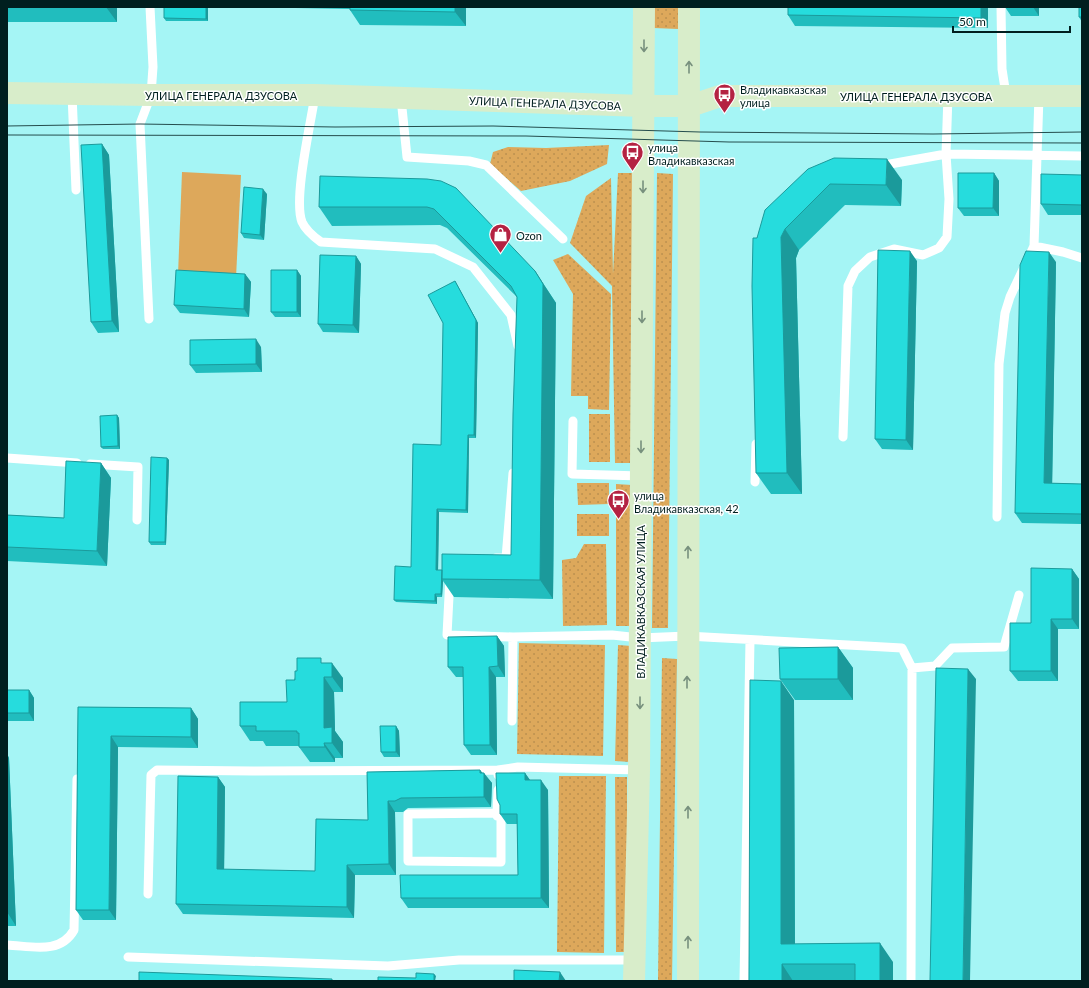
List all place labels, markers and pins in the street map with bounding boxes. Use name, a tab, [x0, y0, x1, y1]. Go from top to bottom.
bus stop icon: Владикавказская улица	[711, 82, 737, 115]
place label: Владикавказская улица	[740, 83, 826, 109]
bus stop icon: улица Владикавказская	[620, 140, 646, 173]
place label: улица Владикавказская	[648, 141, 734, 167]
shop icon: Ozon	[488, 222, 514, 255]
place label: Ozon	[516, 229, 542, 242]
bus stop icon: улица Владикавказская, 42	[606, 488, 632, 521]
place label: улица Владикавказская, 42	[634, 489, 739, 515]

